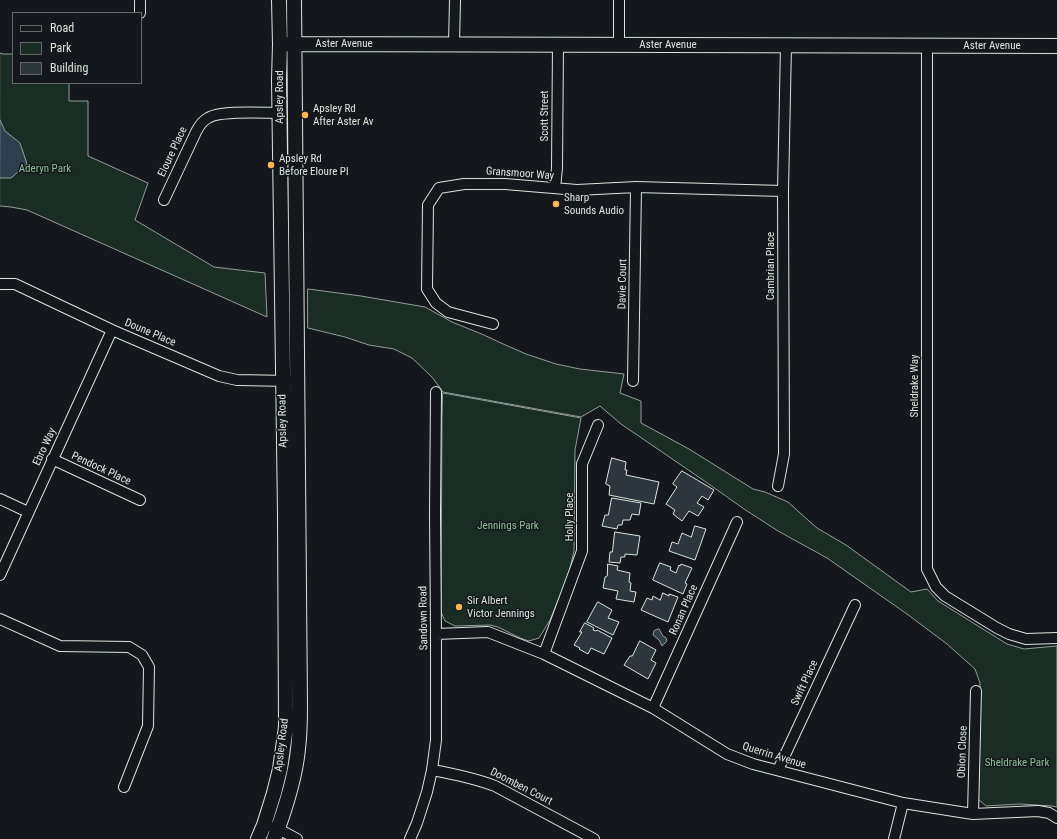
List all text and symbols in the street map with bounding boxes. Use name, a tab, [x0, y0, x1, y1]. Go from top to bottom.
legend	[12, 12, 142, 84]
text: Road	[50, 21, 74, 35]
street label: Aster Avenue	[315, 37, 373, 51]
street label: Aster Avenue	[639, 38, 697, 52]
street label: Aster Avenue	[963, 39, 1021, 53]
text: Park	[50, 41, 71, 55]
text: Building	[50, 61, 88, 75]
street label: Apsley Road	[273, 70, 287, 124]
street label: Scott Street	[538, 90, 552, 142]
place label: Apsley Rd After Aster Av	[313, 102, 374, 128]
marker: Apsley Rd After Aster Av	[300, 110, 310, 120]
street label: Eloure Place	[156, 125, 190, 179]
place label: Apsley Rd Before Eloure Pl	[279, 152, 348, 178]
marker: Apsley Rd Before Eloure Pl	[266, 160, 276, 170]
park label: Aderyn Park	[19, 162, 71, 176]
street label: Gransmoor Way	[485, 165, 555, 183]
place label: Sharp Sounds Audio	[564, 191, 624, 217]
marker: Sharp Sounds Audio	[551, 199, 561, 209]
street label: Cambrian Place	[764, 232, 778, 300]
street label: Davie Court	[616, 259, 630, 309]
street label: Doune Place	[122, 316, 178, 350]
street label: Sheldrake Way	[908, 354, 922, 418]
street label: Apsley Road	[276, 394, 290, 448]
street label: Ebro Way	[31, 426, 59, 468]
street label: Pendock Place	[69, 449, 133, 489]
street label: Holly Place	[563, 493, 577, 541]
park label: Jennings Park	[477, 519, 539, 533]
street label: Ronan Place	[667, 583, 701, 637]
street label: Sandown Road	[417, 586, 431, 650]
place label: Sir Albert Victor Jennings	[467, 594, 535, 620]
marker: Sir Albert Victor Jennings	[454, 602, 464, 612]
street label: Swift Place	[789, 658, 821, 708]
street label: Apsley Road	[272, 718, 292, 772]
street label: Obion Close	[955, 726, 971, 778]
street label: Querrin Avenue	[741, 740, 807, 772]
park label: Sheldrake Park	[985, 756, 1049, 770]
street label: Doomben Court	[488, 766, 554, 808]

